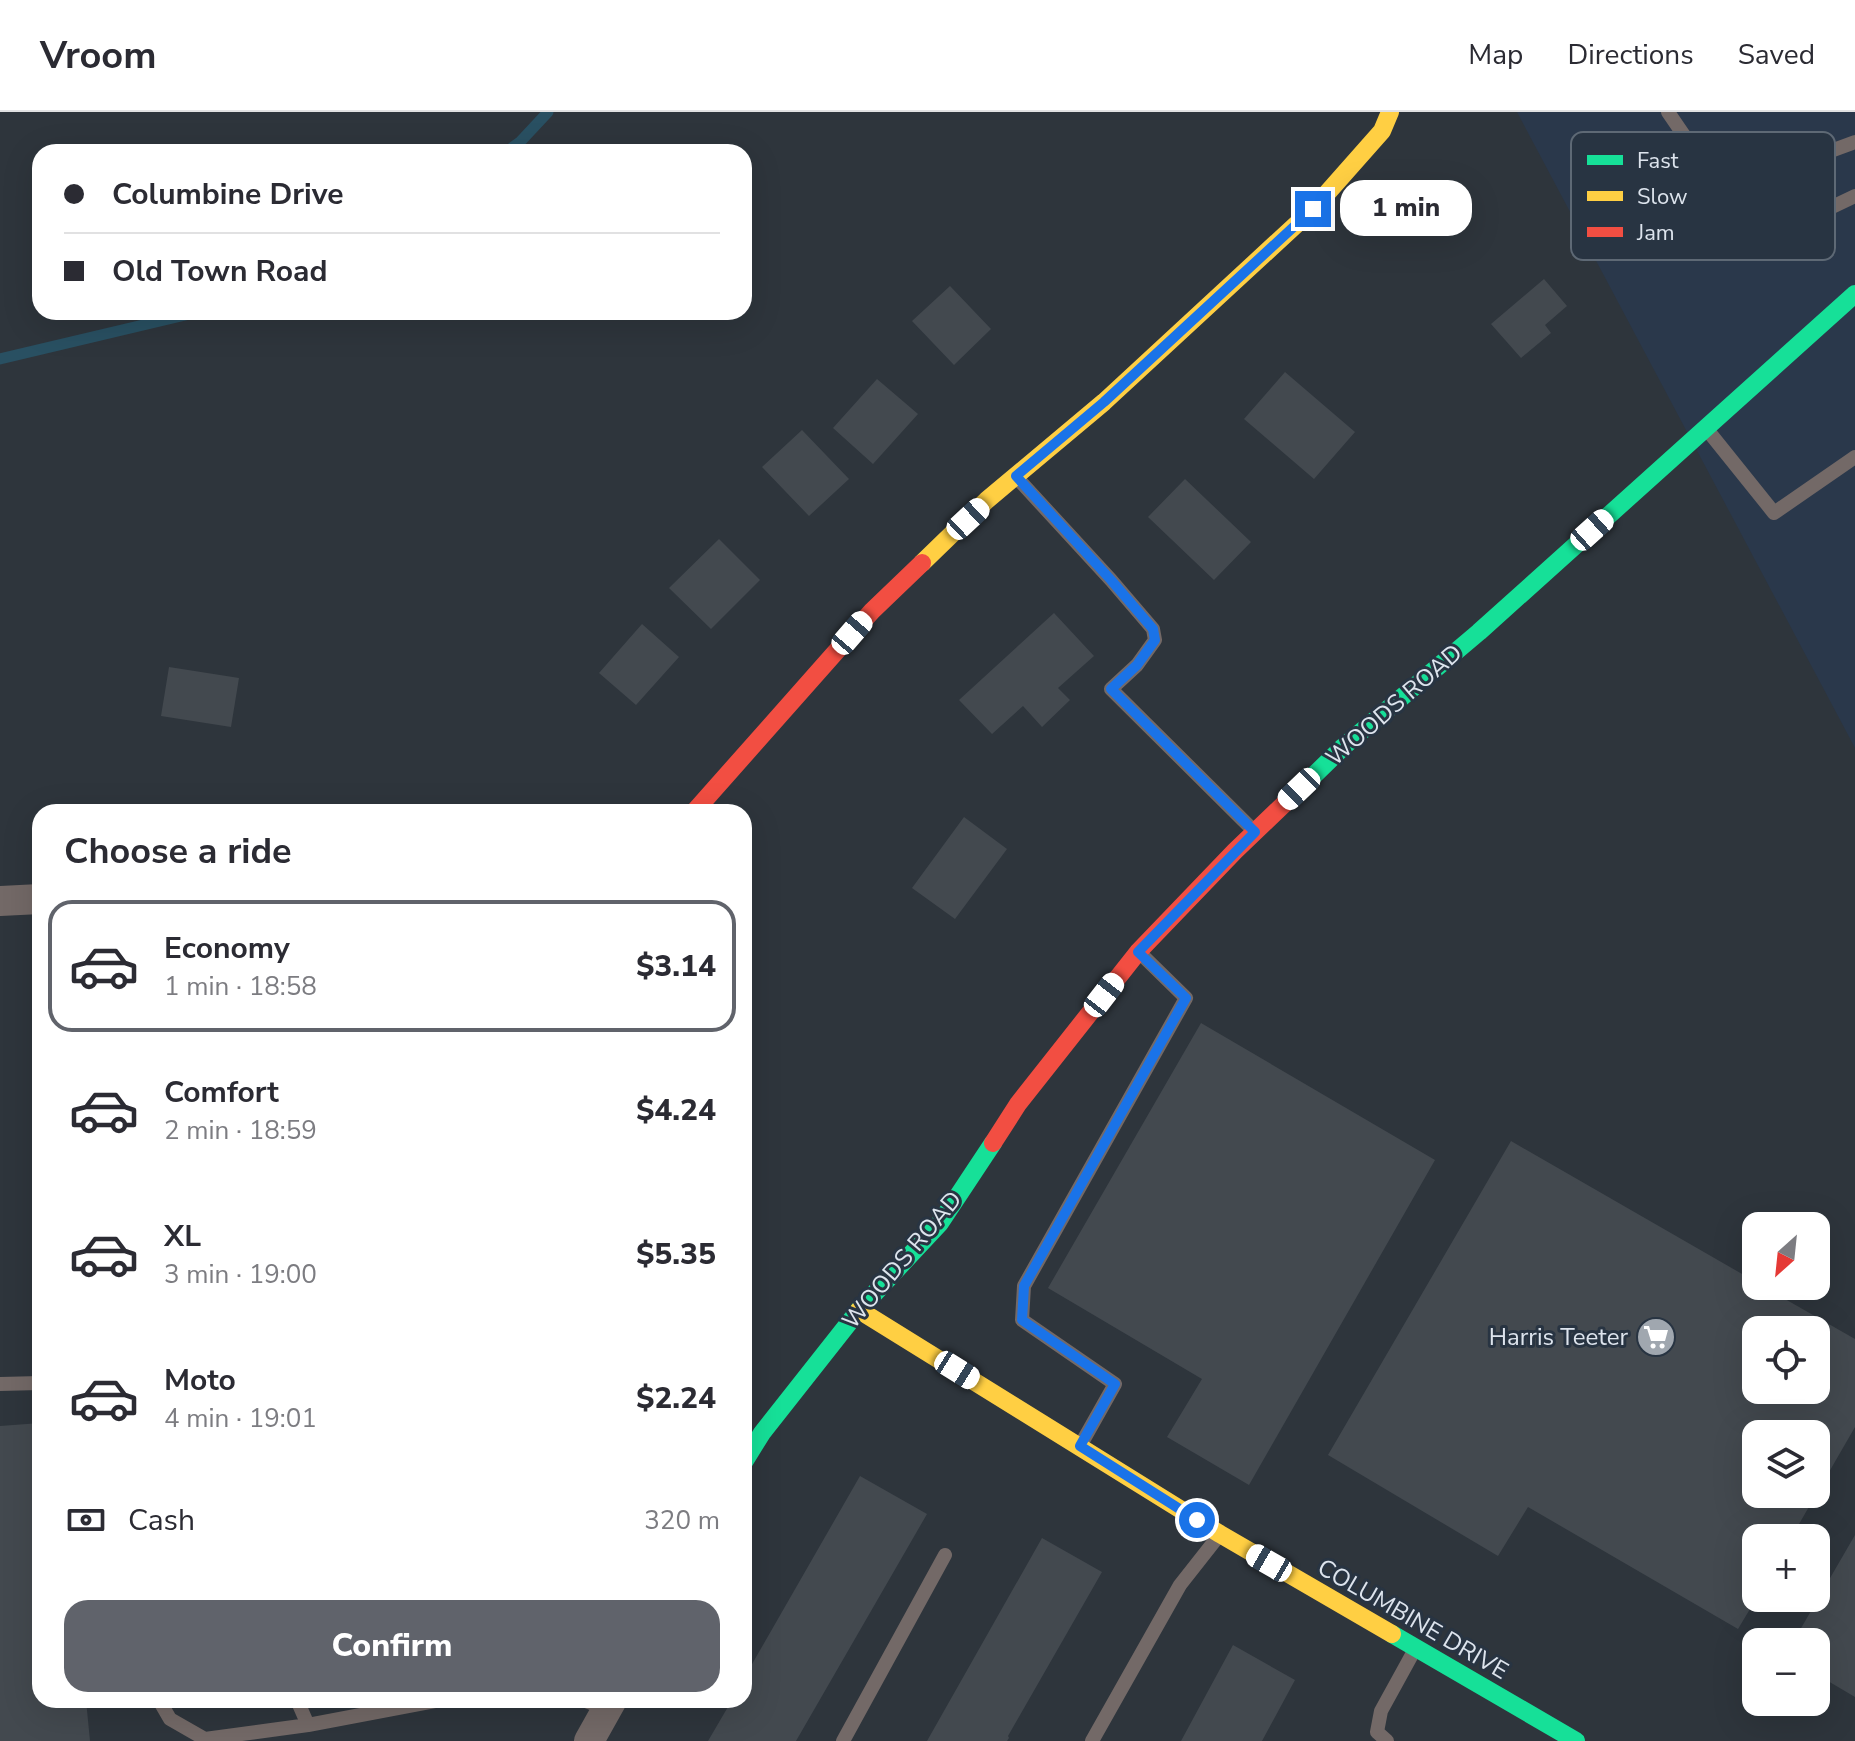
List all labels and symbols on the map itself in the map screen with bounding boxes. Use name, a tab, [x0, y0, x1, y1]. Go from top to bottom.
legend	[1571, 132, 1835, 260]
text: Fast	[1637, 146, 1679, 176]
callout: 1 min	[1341, 181, 1473, 237]
text: Slow	[1637, 182, 1688, 212]
route end	[1295, 191, 1331, 227]
text: Jam	[1636, 218, 1675, 248]
car	[942, 494, 994, 544]
car	[1566, 505, 1618, 555]
car	[827, 607, 877, 659]
street label: WOODS ROAD	[1319, 637, 1469, 773]
car	[1273, 764, 1325, 814]
car	[1080, 969, 1128, 1021]
street label: WOODS ROAD	[835, 1184, 969, 1336]
north arrow	[1742, 1212, 1830, 1300]
supermarket icon: Harris Teeter	[1635, 1316, 1677, 1358]
place label: Harris Teeter	[1489, 1321, 1628, 1353]
car	[930, 1347, 984, 1393]
route start	[1179, 1502, 1215, 1538]
car	[1242, 1541, 1296, 1585]
street label: COLUMBINE DRIVE	[1312, 1551, 1514, 1687]

